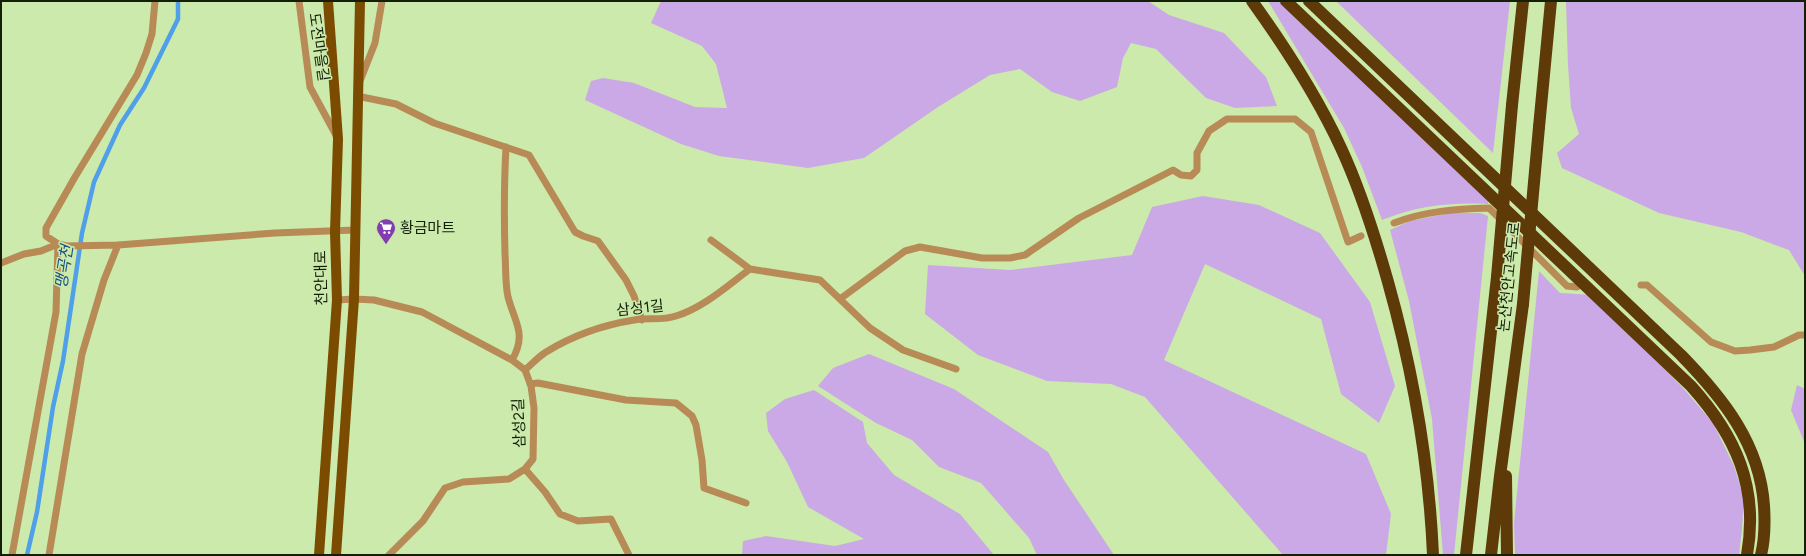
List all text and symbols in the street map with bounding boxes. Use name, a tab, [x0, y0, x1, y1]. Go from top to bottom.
street label: 도전마을길	[305, 12, 333, 82]
supermarket icon: 황금마트	[375, 217, 397, 245]
place label: 황금마트	[400, 219, 455, 237]
street label: 논산천안고속도로	[1494, 221, 1524, 333]
water label: 맹곡천	[51, 241, 77, 290]
street label: 천안대로	[312, 250, 330, 306]
street label: 삼성1길	[615, 297, 665, 319]
street label: 삼성2길	[509, 398, 529, 448]

